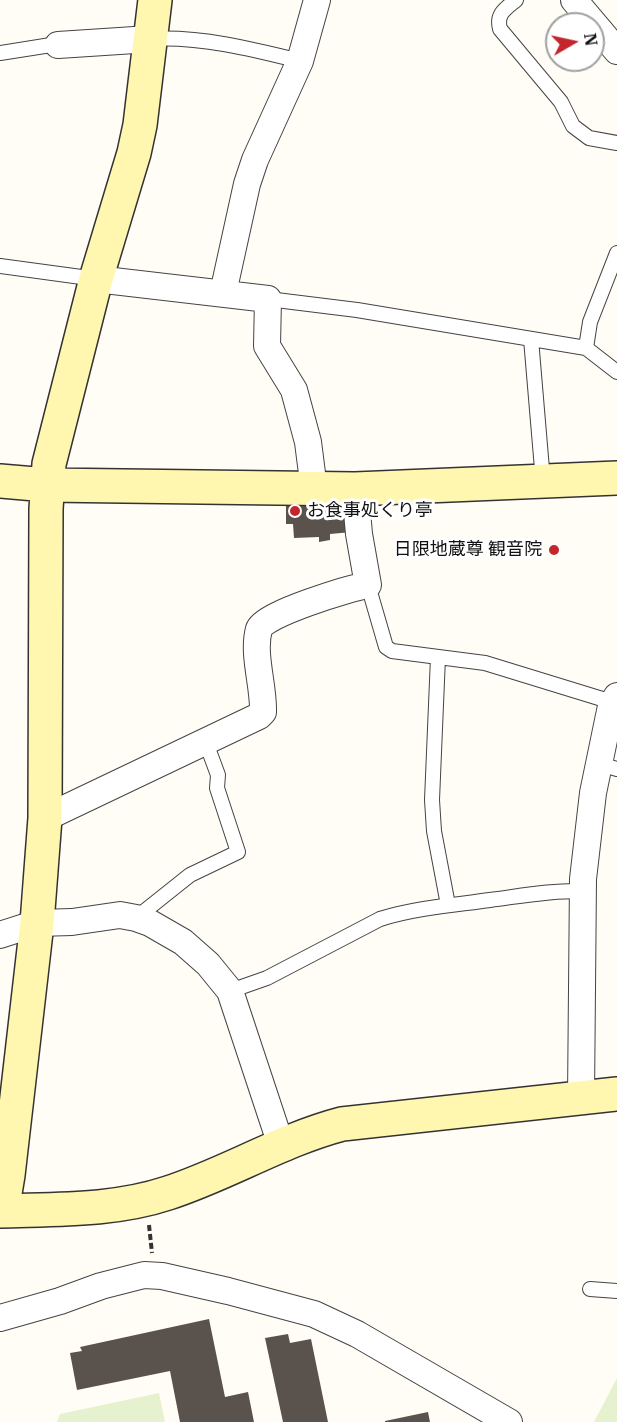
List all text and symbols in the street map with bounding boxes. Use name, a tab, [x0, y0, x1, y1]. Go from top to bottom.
north arrow	[545, 12, 605, 72]
text: N	[580, 32, 602, 47]
place label: お食事処くり亭	[307, 500, 433, 522]
marker: お食事処くり亭	[288, 504, 302, 518]
place label: 日限地蔵尊 観音院	[394, 539, 542, 561]
marker: 日限地蔵尊 観音院	[547, 543, 561, 557]

